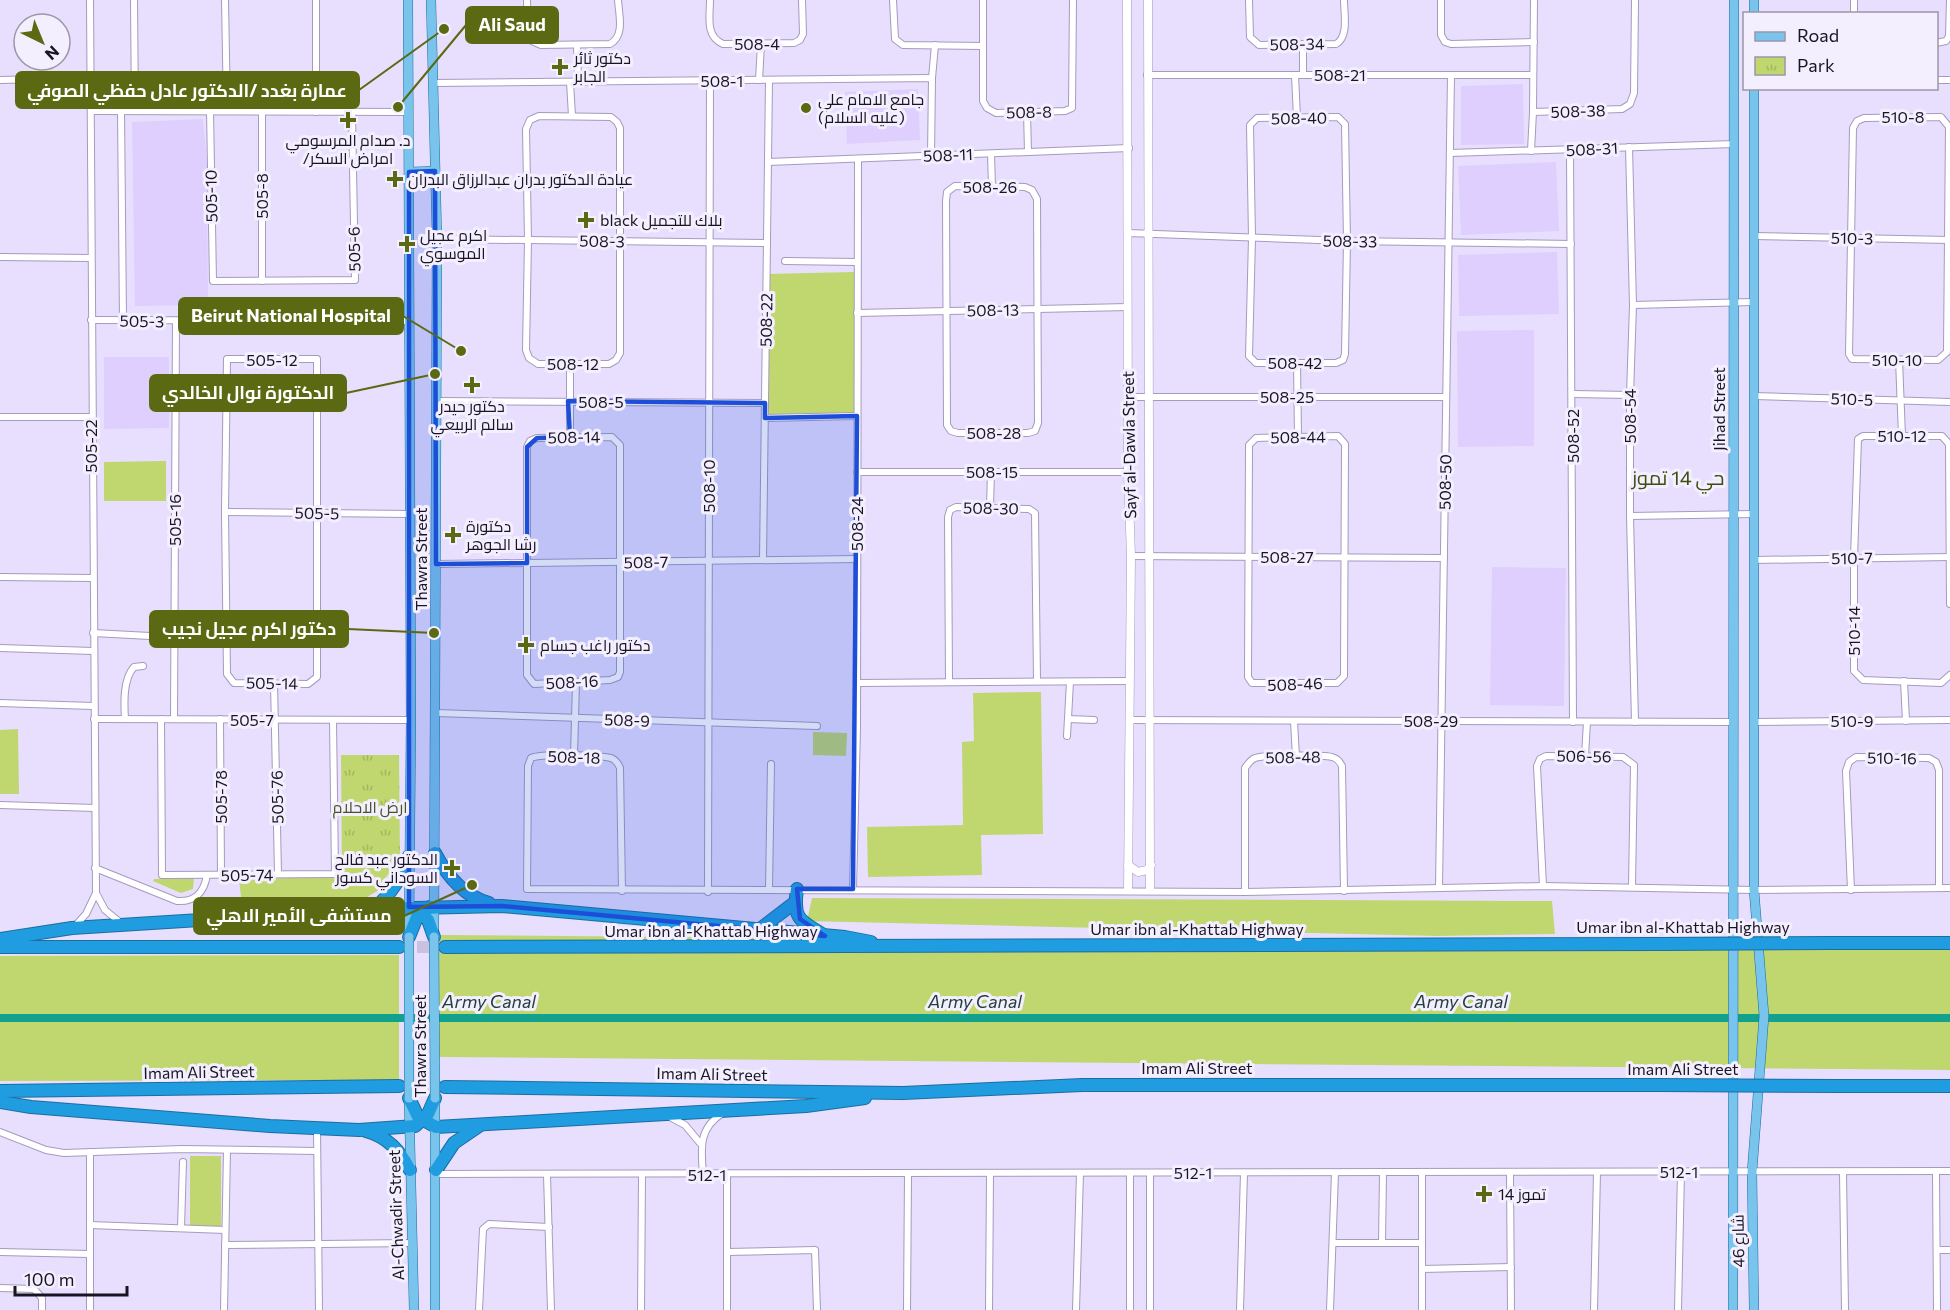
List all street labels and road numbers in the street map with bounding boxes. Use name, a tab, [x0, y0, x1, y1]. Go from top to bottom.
street label: 508-4	[734, 34, 780, 53]
street label: 508-34	[1269, 34, 1325, 53]
street label: 508-21	[1314, 65, 1366, 84]
street label: 508-1	[701, 71, 743, 90]
street label: 508-38	[1550, 100, 1606, 121]
street label: 508-8	[1006, 102, 1052, 121]
street label: 510-8	[1882, 107, 1924, 126]
street label: 508-40	[1271, 108, 1327, 127]
street label: 508-31	[1565, 138, 1618, 159]
street label: 508-11	[923, 144, 973, 165]
street label: 505-10	[201, 169, 220, 223]
street label: 505-8	[252, 173, 271, 219]
street label: 508-26	[963, 177, 1017, 196]
street label: 505-6	[344, 226, 363, 272]
street label: 510-3	[1831, 228, 1873, 247]
street label: 508-3	[579, 231, 625, 250]
street label: 508-33	[1323, 231, 1377, 250]
street label: 508-22	[756, 293, 775, 347]
street label: 508-13	[967, 300, 1019, 319]
street label: 505-3	[119, 311, 165, 330]
street label: 505-12	[246, 350, 298, 369]
street label: 510-10	[1872, 350, 1922, 369]
street label: 508-42	[1268, 353, 1322, 372]
street label: 508-12	[547, 354, 599, 373]
street label: Jihad Street	[1709, 367, 1728, 451]
street label: Sayf al-Dawla Street	[1118, 370, 1139, 519]
street label: 508-25	[1260, 387, 1314, 406]
street label: 508-54	[1620, 388, 1639, 443]
street label: 510-5	[1830, 388, 1874, 409]
street label: 508-5	[578, 392, 624, 411]
street label: 508-52	[1563, 409, 1582, 463]
street label: 505-22	[81, 419, 100, 473]
street label: 508-28	[967, 423, 1021, 442]
street label: 510-12	[1878, 426, 1927, 445]
street label: 508-14	[548, 427, 601, 446]
street label: 508-44	[1270, 427, 1326, 446]
street label: 508-50	[1435, 454, 1454, 510]
street label: 508-10	[699, 459, 718, 513]
street label: 508-15	[966, 462, 1018, 481]
street label: 505-16	[165, 494, 184, 546]
street label: 508-24	[847, 496, 866, 551]
street label: 508-30	[963, 498, 1019, 517]
street label: 505-5	[294, 503, 340, 522]
street label: Thawra Street	[411, 507, 430, 611]
street label: 508-27	[1260, 547, 1314, 566]
street label: 510-7	[1831, 548, 1873, 567]
street label: 508-7	[624, 552, 668, 571]
street label: 510-14	[1844, 606, 1863, 656]
street label: 508-16	[545, 671, 599, 692]
street label: 505-14	[246, 673, 299, 692]
street label: 508-46	[1267, 673, 1323, 694]
street label: 508-9	[604, 709, 650, 730]
street label: 505-7	[230, 710, 274, 729]
street label: 508-29	[1404, 711, 1458, 730]
street label: 510-9	[1831, 711, 1873, 730]
street label: 508-18	[547, 746, 601, 767]
street label: 506-56	[1556, 746, 1612, 765]
street label: 508-48	[1265, 747, 1321, 766]
street label: 510-16	[1867, 748, 1917, 767]
street label: 505-78	[211, 770, 230, 824]
street label: 505-76	[267, 770, 286, 824]
street label: 505-74	[220, 865, 274, 884]
street label: Umar ibn al-Khattab Highway	[1576, 917, 1790, 936]
street label: Umar ibn al-Khattab Highway	[1090, 919, 1304, 938]
street label: Umar ibn al-Khattab Highway	[604, 921, 818, 940]
street label: Thawra Street	[410, 994, 429, 1098]
street label: Imam Ali Street	[1141, 1058, 1253, 1077]
street label: Imam Ali Street	[1627, 1059, 1739, 1078]
street label: Imam Ali Street	[143, 1061, 255, 1082]
street label: Imam Ali Street	[656, 1063, 768, 1084]
street label: Al-Chwadir Street	[384, 1149, 407, 1281]
street label: 512-1	[1660, 1162, 1698, 1181]
street label: 512-1	[1174, 1163, 1212, 1182]
street label: 512-1	[688, 1165, 726, 1184]
street label: شارع 46	[1728, 1214, 1750, 1268]

